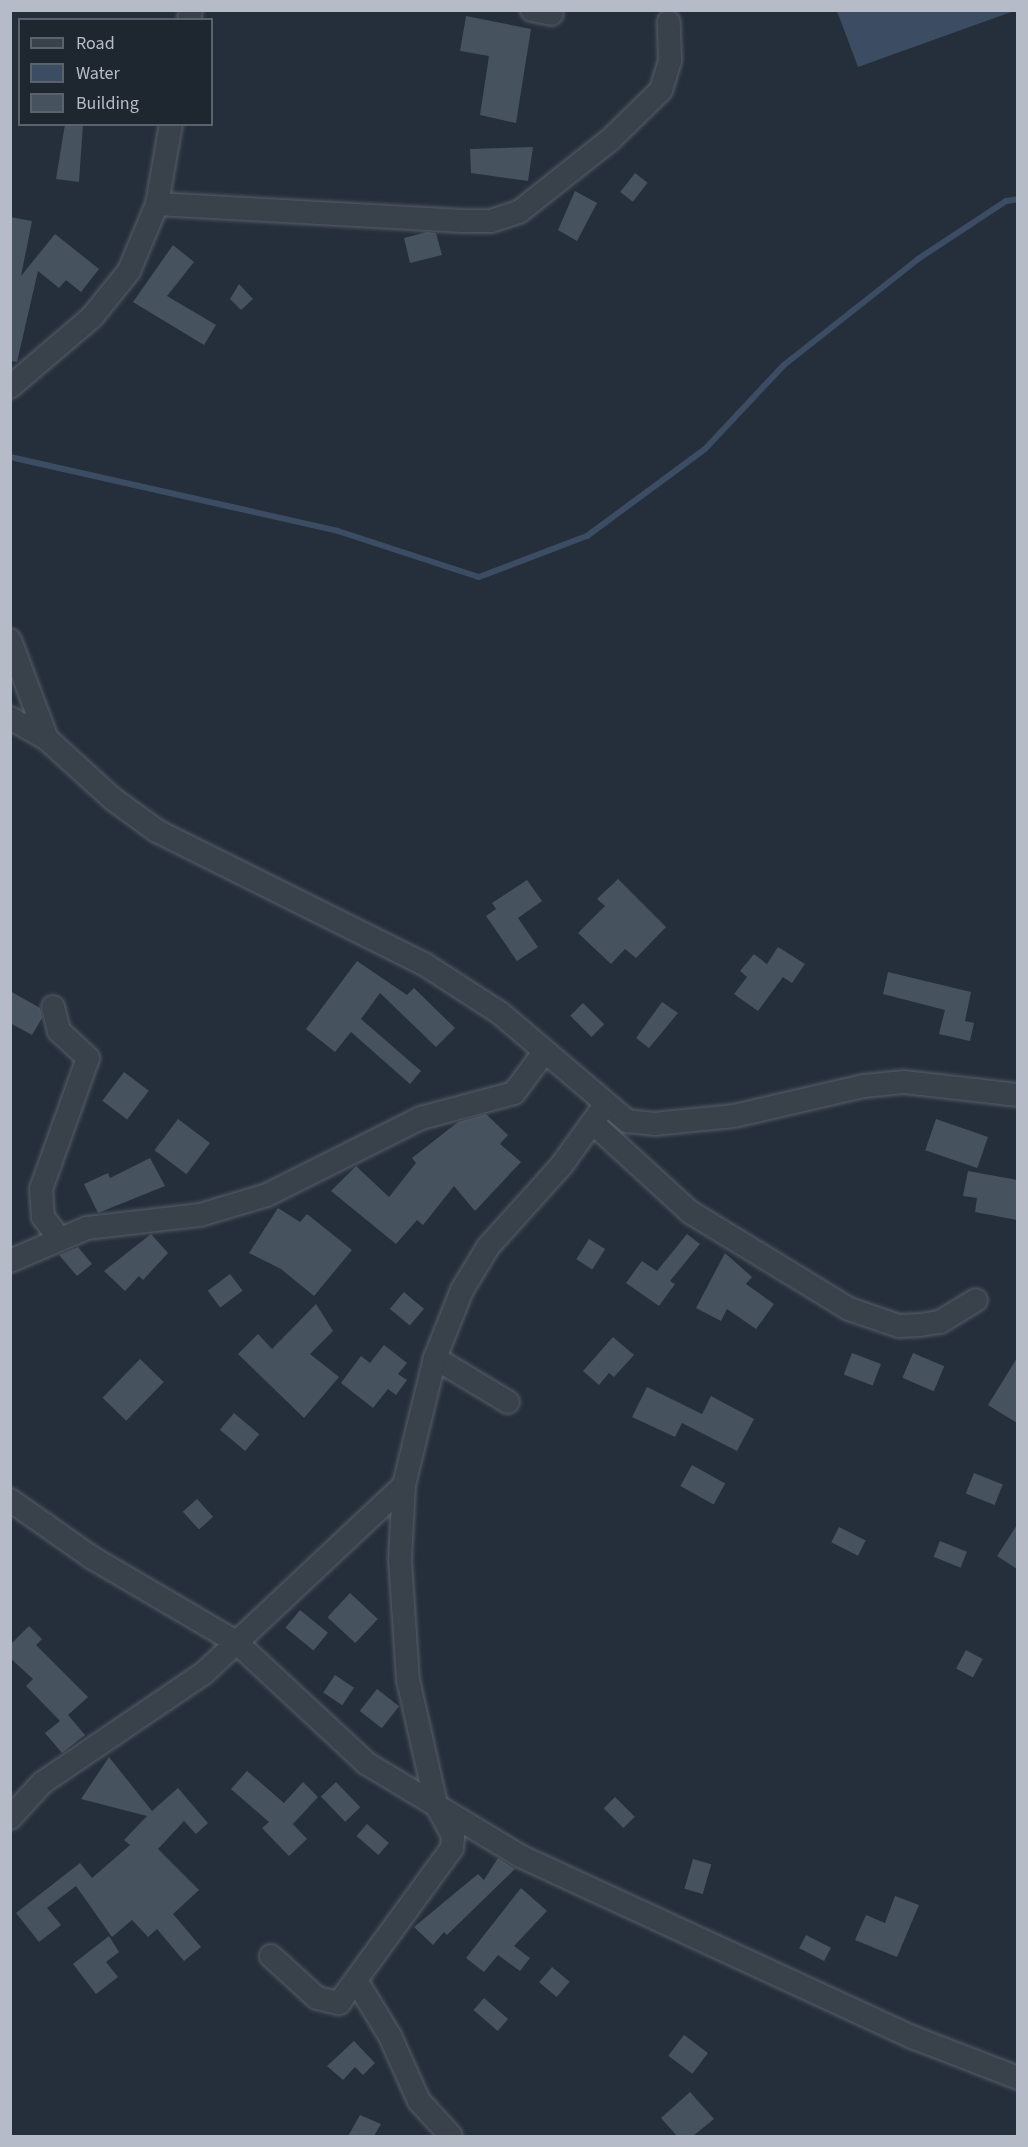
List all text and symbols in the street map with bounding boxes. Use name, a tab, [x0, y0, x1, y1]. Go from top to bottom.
legend	[18, 18, 213, 126]
text: Road	[76, 31, 115, 56]
text: Water	[76, 61, 120, 86]
text: Building	[76, 91, 139, 116]

